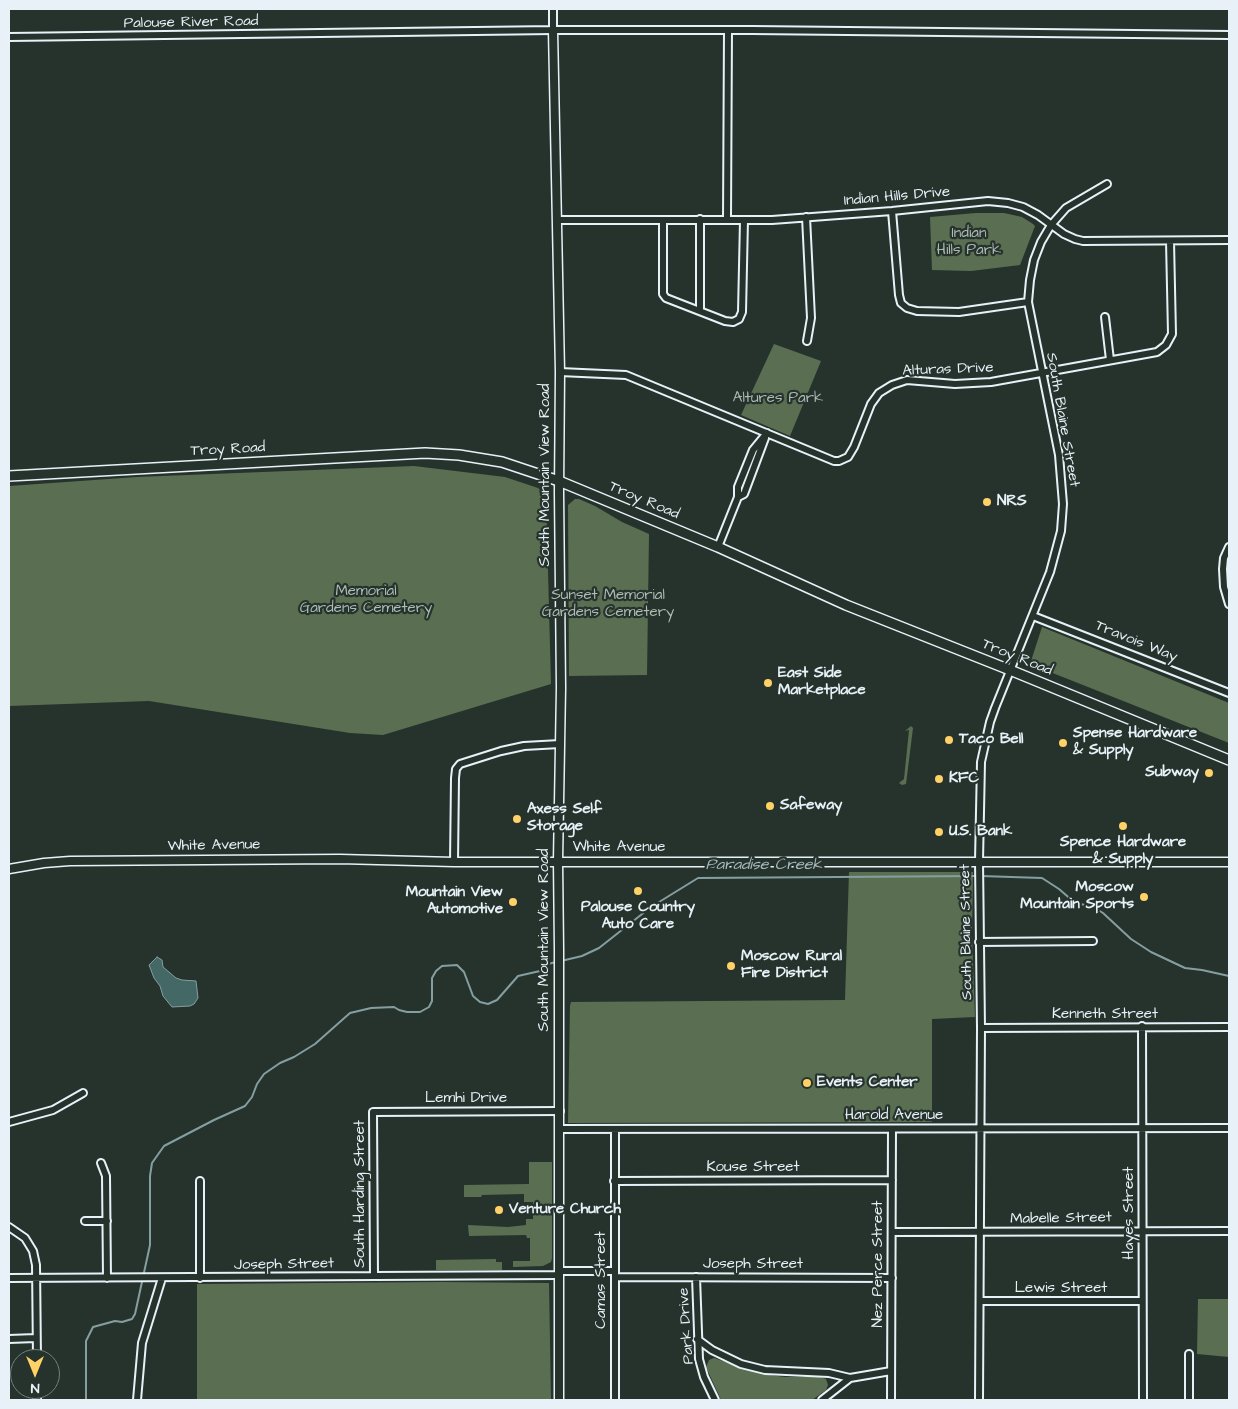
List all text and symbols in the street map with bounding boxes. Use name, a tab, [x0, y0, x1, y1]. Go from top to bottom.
street label: Palouse River Road	[123, 13, 259, 33]
street label: Indian Hills Drive	[843, 183, 951, 211]
park label: Indian Hills Park	[937, 225, 1001, 260]
street label: South Blaine Street	[1041, 351, 1083, 489]
street label: Alturas Drive	[902, 359, 994, 381]
street label: South Mountain View Road	[537, 383, 555, 567]
park label: Altures Park	[733, 390, 823, 408]
street label: Troy Road	[190, 439, 266, 461]
street label: Troy Road	[606, 478, 682, 524]
place label: NRS	[997, 493, 1027, 511]
marker: NRS	[981, 496, 993, 508]
park label: Memorial Gardens Cemetery	[300, 583, 432, 618]
park label: Sunset Memorial Gardens Cemetery	[542, 587, 674, 622]
street label: Travois Way	[1092, 617, 1180, 667]
street label: Troy Road	[979, 636, 1055, 680]
place label: East Side Marketplace	[778, 665, 866, 700]
marker: East Side Marketplace	[762, 677, 774, 689]
place label: Spense Hardware & Supply	[1073, 725, 1197, 760]
place label: Taco Bell	[959, 731, 1023, 749]
marker: Taco Bell	[943, 734, 955, 746]
marker: Spense Hardware & Supply	[1057, 737, 1069, 749]
place label: Subway	[1145, 764, 1199, 782]
marker: Subway	[1203, 767, 1215, 779]
place label: KFC	[949, 770, 979, 788]
marker: KFC	[933, 773, 945, 785]
place label: Safeway	[780, 797, 842, 815]
marker: Safeway	[764, 800, 776, 812]
place label: Axess Self Storage	[527, 801, 602, 836]
marker: Axess Self Storage	[511, 813, 523, 825]
marker: Spence Hardware & Supply	[1117, 820, 1129, 832]
place label: U.S. Bank	[949, 823, 1012, 841]
marker: U.S. Bank	[933, 826, 945, 838]
place label: Spence Hardware & Supply	[1060, 834, 1186, 869]
street label: White Avenue	[167, 836, 261, 856]
street label: White Avenue	[573, 839, 665, 857]
street label: South Mountain View Road	[536, 848, 554, 1032]
water label: Paradise Creek	[706, 856, 822, 876]
street label: South Blaine Street	[957, 864, 977, 1000]
place label: Moscow Mountain Sports	[1020, 879, 1134, 914]
place label: Mountain View Automotive	[406, 884, 503, 919]
marker: Palouse Country Auto Care	[632, 885, 644, 897]
marker: Moscow Mountain Sports	[1138, 891, 1150, 903]
marker: Mountain View Automotive	[507, 896, 519, 908]
place label: Palouse Country Auto Care	[581, 899, 695, 934]
place label: Moscow Rural Fire District	[741, 948, 842, 983]
marker: Moscow Rural Fire District	[725, 960, 737, 972]
street label: Kenneth Street	[1052, 1006, 1158, 1024]
place label: Events Center	[817, 1074, 918, 1092]
marker: Events Center	[801, 1077, 813, 1089]
street label: Lemhi Drive	[425, 1090, 507, 1108]
street label: Harold Avenue	[845, 1107, 943, 1125]
street label: South Harding Street	[352, 1120, 370, 1268]
street label: Kouse Street	[706, 1159, 800, 1177]
street label: Hayes Street	[1121, 1167, 1139, 1259]
place label: Venture Church	[509, 1201, 621, 1219]
street label: Nez Perce Street	[870, 1201, 888, 1327]
marker: Venture Church	[493, 1204, 505, 1216]
street label: Mabelle Street	[1010, 1209, 1112, 1229]
street label: Camas Street	[593, 1231, 611, 1329]
street label: Joseph Street	[234, 1255, 334, 1275]
street label: Joseph Street	[703, 1256, 803, 1274]
street label: Lewis Street	[1015, 1280, 1107, 1298]
street label: Park Drive	[675, 1287, 699, 1365]
north arrow	[10, 1349, 60, 1399]
text: N	[31, 1378, 39, 1398]

